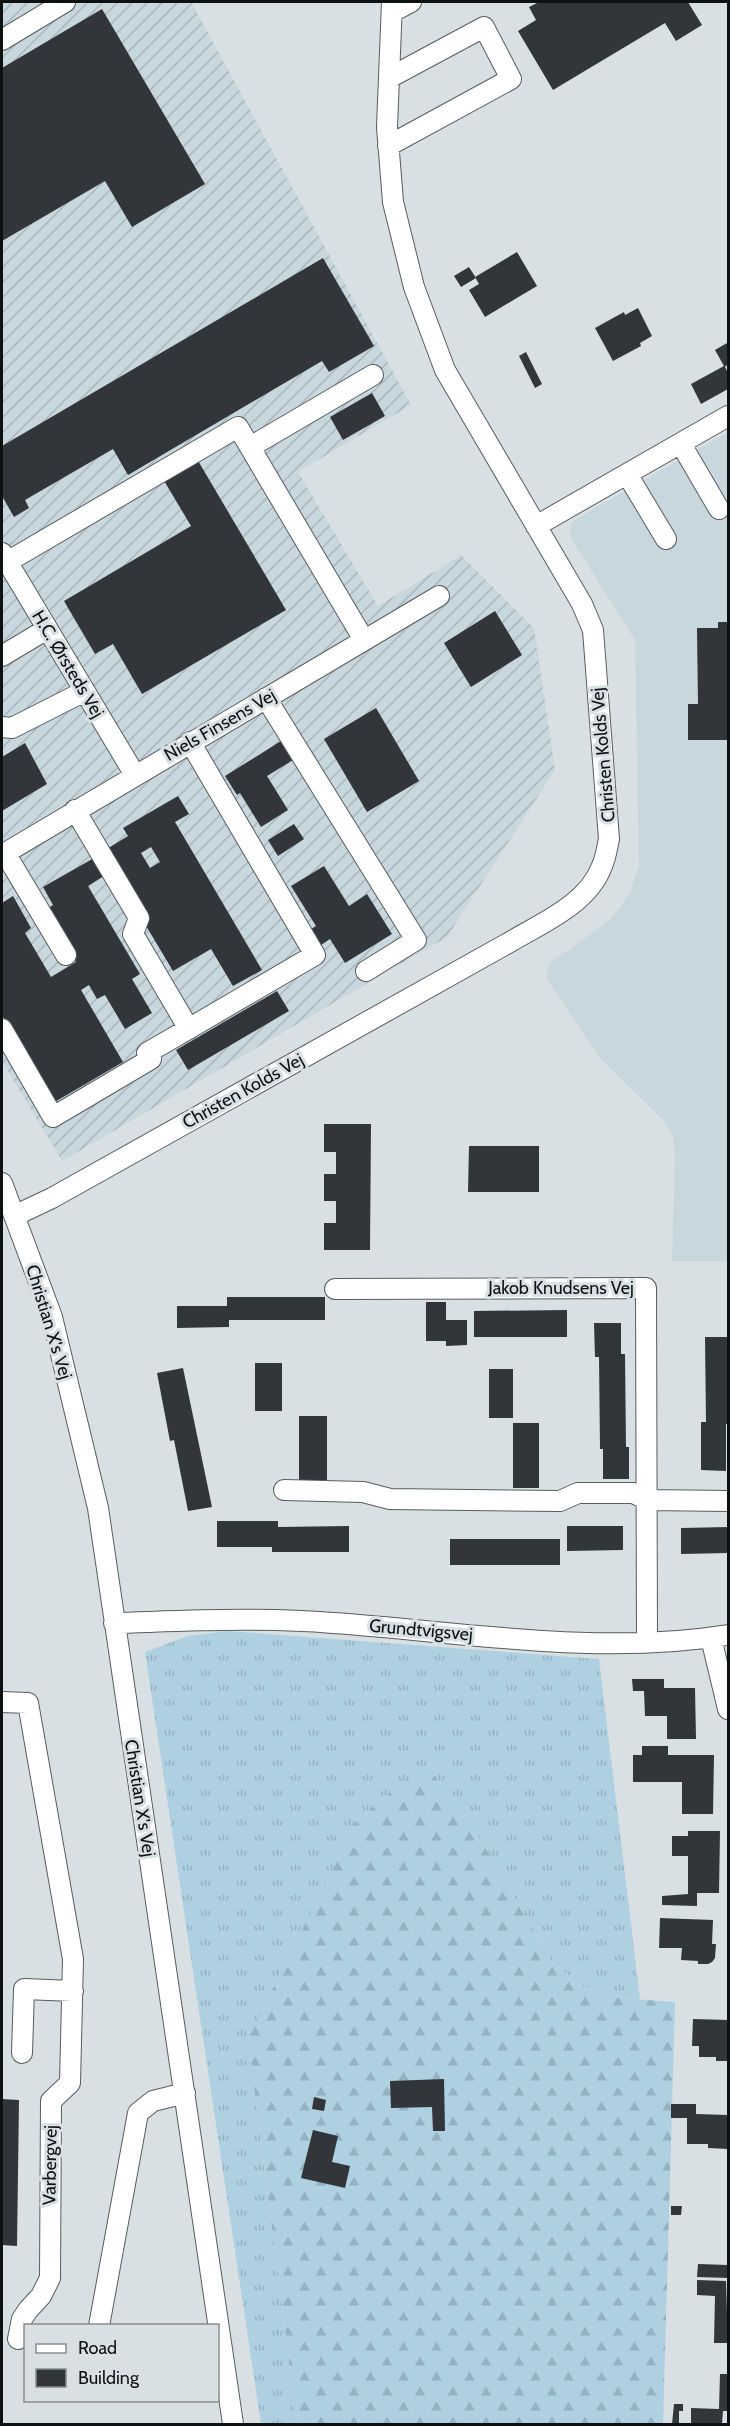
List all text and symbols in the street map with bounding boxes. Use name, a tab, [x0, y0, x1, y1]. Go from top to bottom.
street label: H.C. Ørsteds Vej	[27, 606, 109, 722]
street label: Niels Finsens Vej	[160, 684, 280, 766]
street label: Christen Kolds Vej	[586, 687, 620, 823]
street label: Christen Kolds Vej	[179, 1049, 307, 1133]
street label: Christian X's Vej	[21, 1262, 77, 1382]
street label: Jakob Knudsens Vej	[487, 1277, 634, 1299]
street label: Grundtvigsvej	[368, 1615, 474, 1645]
street label: Christian X's Vej	[120, 1738, 160, 1858]
street label: Varbergvej	[38, 2125, 62, 2205]
legend	[24, 2324, 219, 2402]
text: Road	[78, 2337, 117, 2359]
text: Building	[78, 2367, 140, 2389]

